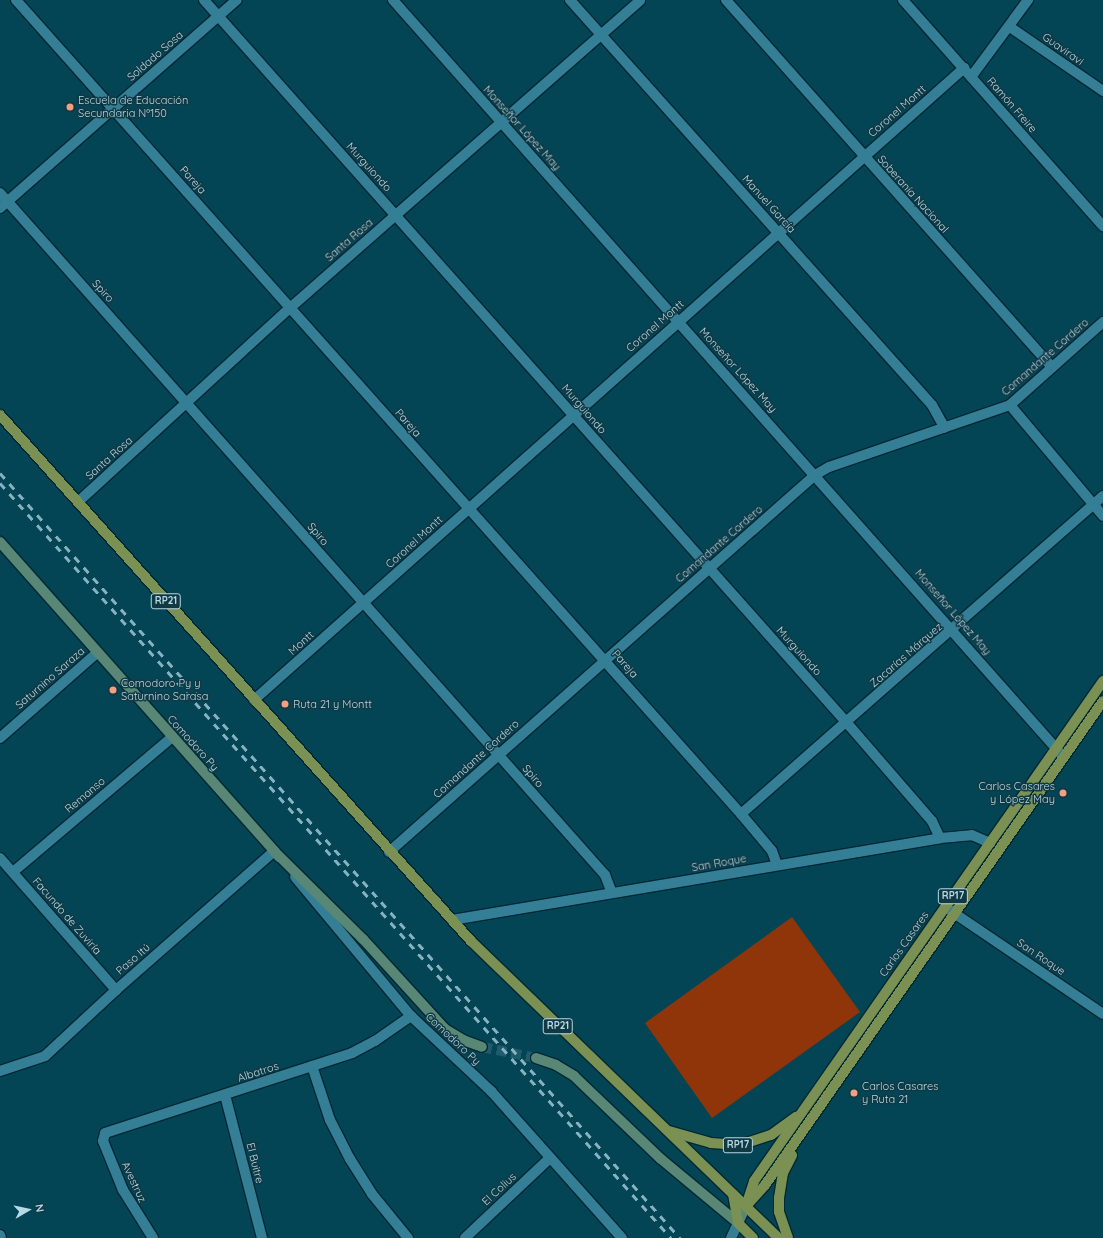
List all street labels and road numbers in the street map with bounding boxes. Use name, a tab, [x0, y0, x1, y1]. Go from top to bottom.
street label: Soldado Sosa	[124, 28, 186, 84]
street label: Guaviravi	[1040, 30, 1086, 68]
street label: Ramón Freire	[984, 75, 1040, 135]
street label: Coronel Montt	[865, 82, 929, 140]
street label: Monseñor López May	[481, 83, 563, 173]
street label: Murguiondo	[344, 140, 394, 194]
street label: Soberanía Nacional	[875, 153, 951, 235]
street label: Pareja	[177, 163, 209, 197]
street label: Manuel García	[740, 172, 798, 236]
street label: Santa Rosa	[323, 216, 375, 264]
street label: Spiro	[89, 277, 117, 305]
street label: Coronel Montt	[623, 297, 687, 355]
street label: Comandante Cordero	[999, 316, 1091, 398]
street label: Monseñor López May	[697, 325, 779, 415]
street label: Murguiondo	[559, 382, 609, 436]
street label: Pareja	[392, 406, 424, 440]
street label: Santa Rosa	[83, 434, 135, 482]
street label: Comandante Cordero	[673, 503, 765, 585]
street label: Coronel Montt	[383, 513, 445, 571]
street label: Spiro	[305, 520, 331, 548]
street label: Monseñor López May	[912, 566, 994, 658]
road number: RP21	[150, 593, 182, 609]
street label: Zacarías Márquez	[867, 620, 945, 690]
street label: Murguiondo	[774, 624, 824, 678]
street label: Montt	[286, 628, 316, 658]
street label: Saturnino Saraza	[13, 644, 87, 712]
street label: Pareja	[609, 647, 641, 681]
street label: Comodoro Py	[165, 712, 221, 774]
street label: Comandante Cordero	[430, 717, 522, 801]
street label: Spiro	[520, 762, 546, 790]
street label: Remanso	[62, 774, 108, 816]
street label: San Roque	[691, 852, 747, 874]
street label: Facundo de Zuviría	[30, 875, 104, 957]
road number: RP17	[937, 888, 969, 904]
street label: Carlos Casares	[877, 909, 931, 979]
street label: San Roque	[1014, 936, 1068, 978]
street label: Paso Itú	[113, 941, 153, 977]
street label: Comodoro Py	[423, 1010, 483, 1068]
road number: RP21	[542, 1018, 574, 1034]
street label: Albatros	[236, 1059, 280, 1085]
road number: RP17	[722, 1137, 754, 1153]
street label: El Buitre	[244, 1141, 266, 1185]
street label: Avestruz	[119, 1160, 149, 1204]
street label: El Colius	[479, 1170, 519, 1208]

